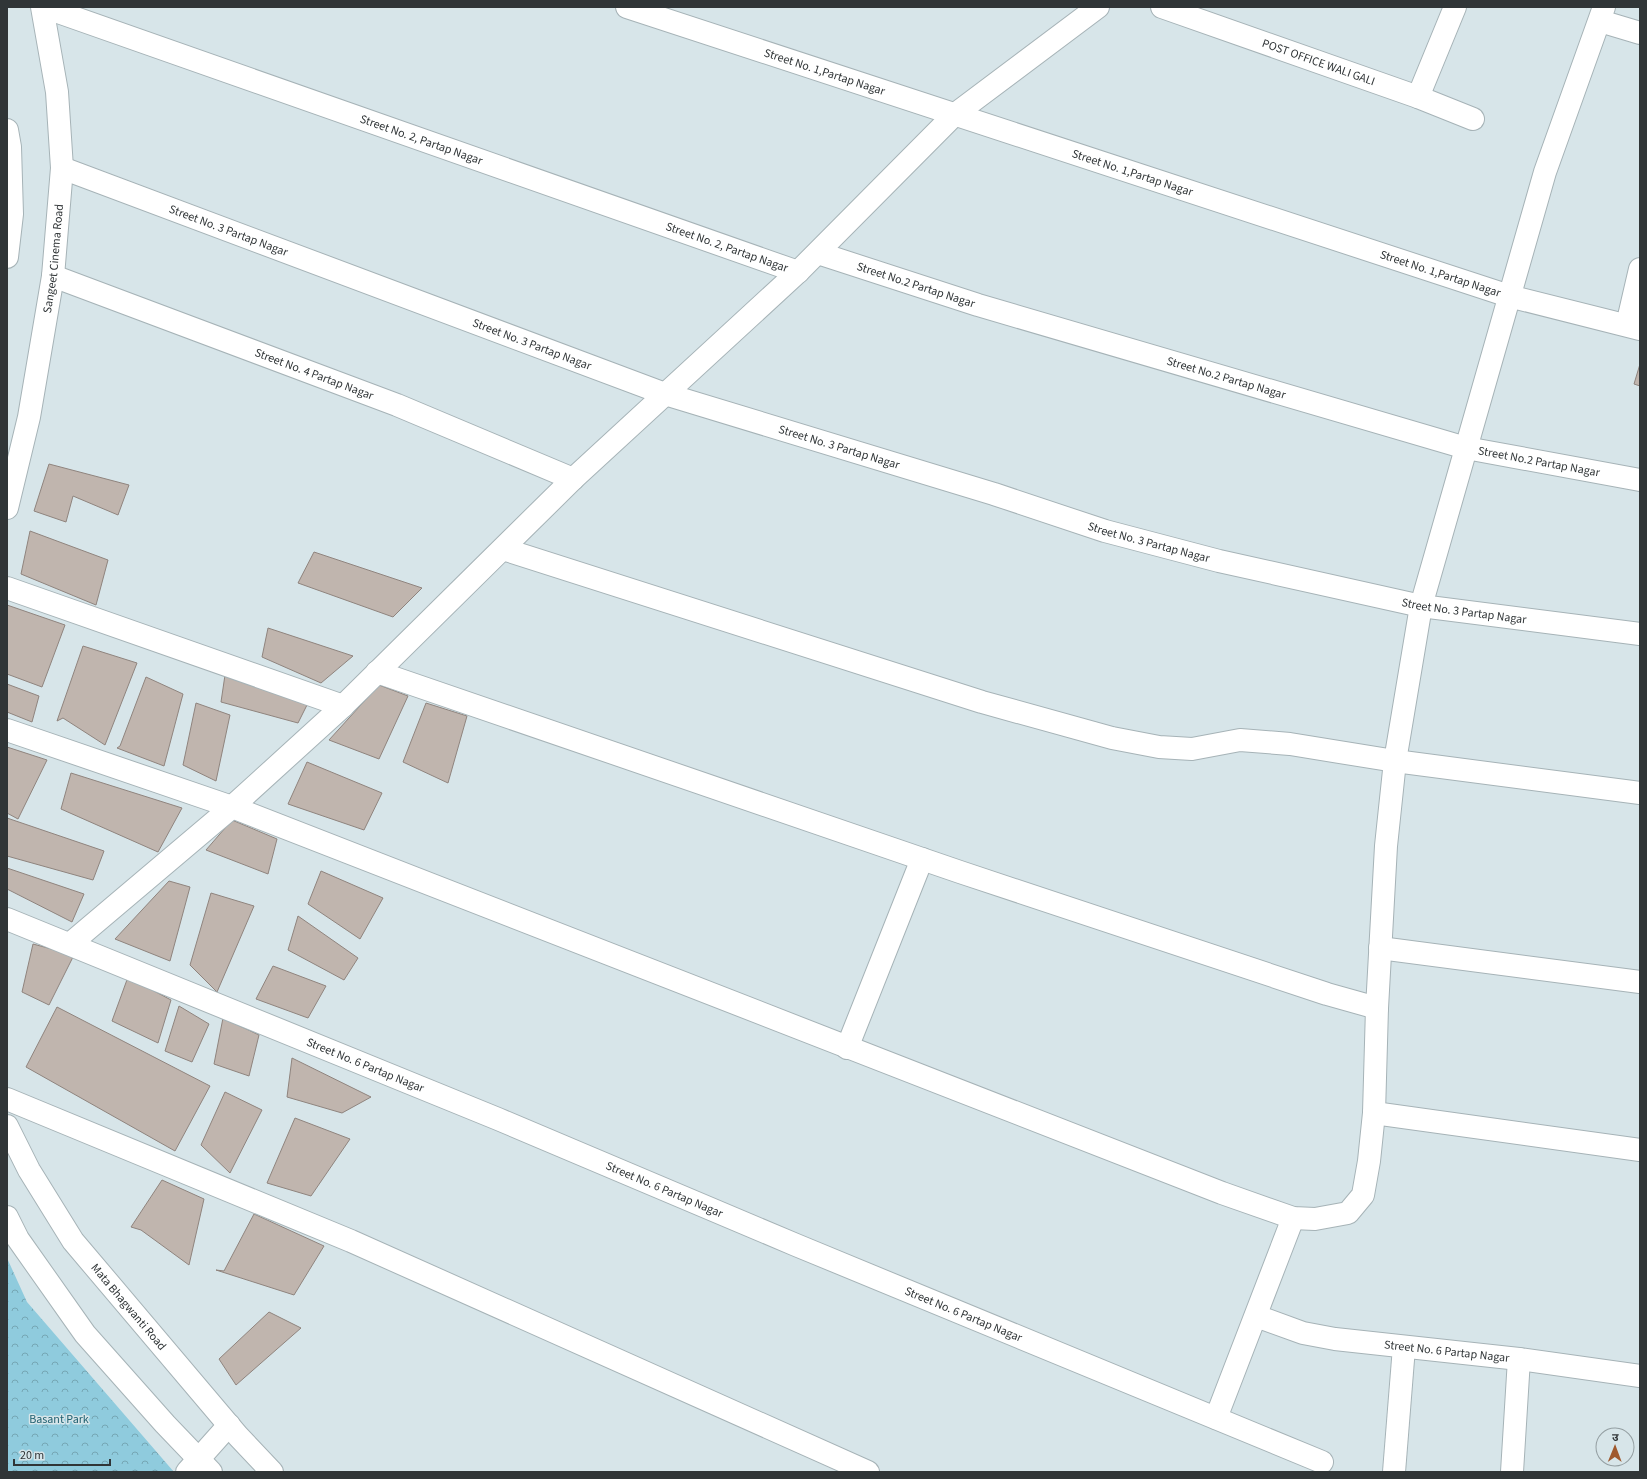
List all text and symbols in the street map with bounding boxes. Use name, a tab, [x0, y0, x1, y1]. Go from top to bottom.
street label: POST OFFICE WALI GALI	[1260, 35, 1377, 90]
street label: Street No. 1,Partap Nagar	[762, 44, 888, 100]
street label: Street No. 2, Partap Nagar	[358, 111, 486, 170]
street label: Street No. 1,Partap Nagar	[1070, 145, 1196, 201]
street label: Street No. 3 Partap Nagar	[167, 201, 291, 261]
street label: Sangeet Cinema Road	[39, 203, 68, 315]
street label: Street No. 2, Partap Nagar	[663, 218, 791, 277]
street label: Street No. 1,Partap Nagar	[1378, 246, 1504, 302]
street label: Street No.2 Partap Nagar	[854, 258, 978, 313]
street label: Street No. 3 Partap Nagar	[470, 315, 595, 375]
street label: Street No. 4 Partap Nagar	[252, 344, 377, 405]
street label: Street No.2 Partap Nagar	[1165, 353, 1289, 404]
street label: Street No. 3 Partap Nagar	[776, 421, 902, 474]
street label: Street No.2 Partap Nagar	[1477, 442, 1602, 482]
street label: Street No. 3 Partap Nagar	[1085, 518, 1212, 567]
street label: Street No. 3 Partap Nagar	[1400, 594, 1528, 629]
street label: Street No. 6 Partap Nagar	[304, 1034, 427, 1097]
street label: Street No. 6 Partap Nagar	[603, 1158, 726, 1223]
street label: Mata Bhagwanti Road	[87, 1260, 170, 1354]
street label: Street No. 6 Partap Nagar	[902, 1283, 1026, 1347]
street label: Street No. 6 Partap Nagar	[1383, 1336, 1511, 1367]
park label: Basant Park	[29, 1411, 89, 1428]
north arrow	[1595, 1427, 1635, 1467]
text: उ	[1612, 1430, 1619, 1445]
scale bar	[14, 1441, 110, 1467]
text: 20 m	[20, 1447, 44, 1464]

